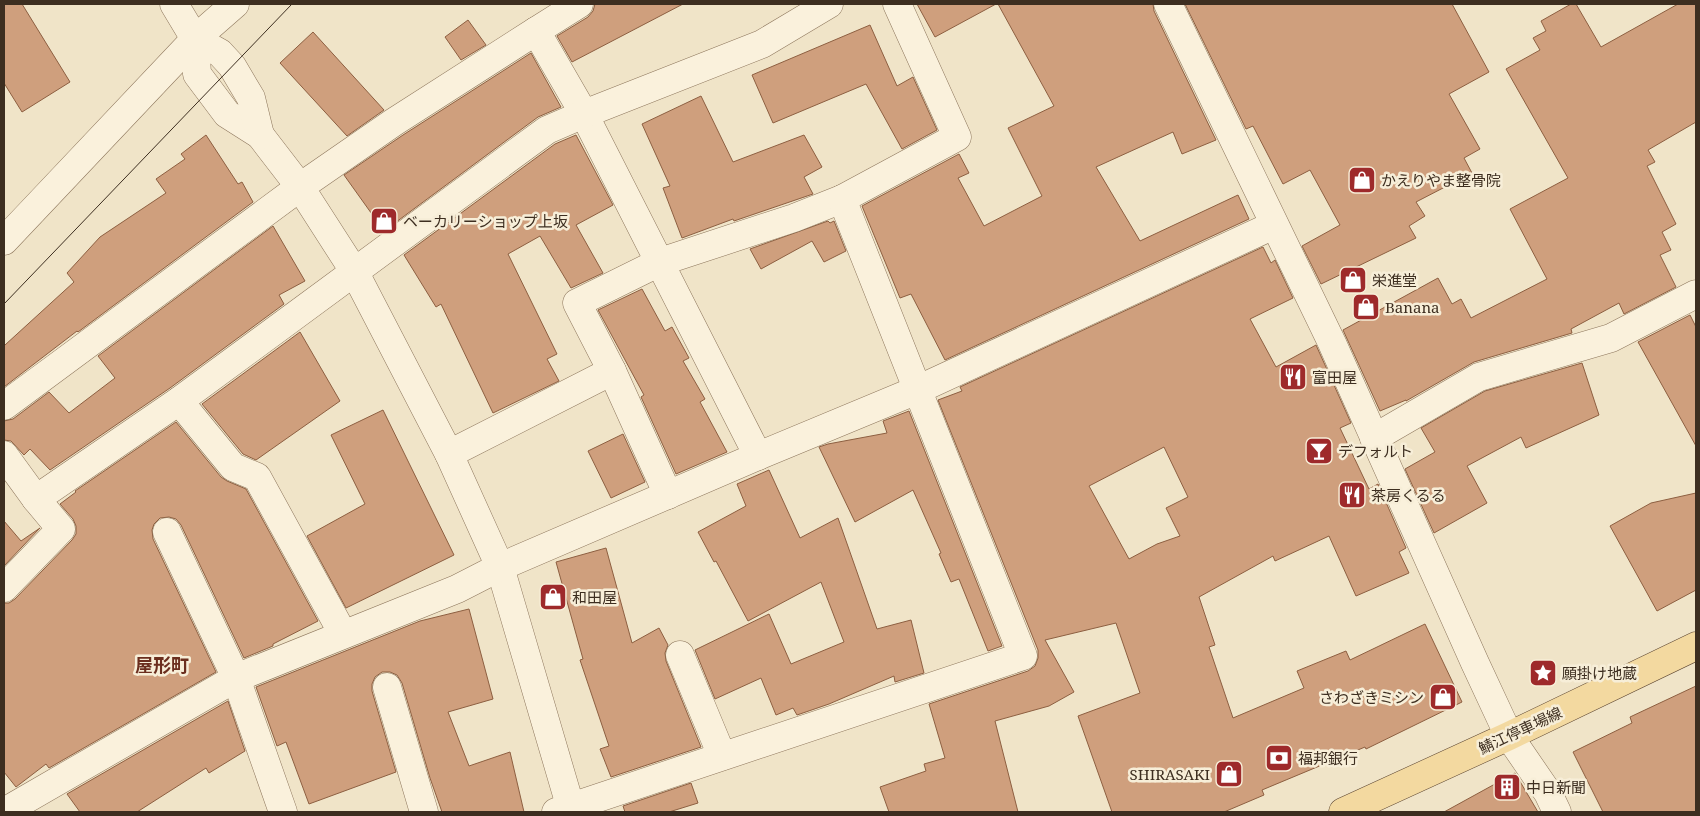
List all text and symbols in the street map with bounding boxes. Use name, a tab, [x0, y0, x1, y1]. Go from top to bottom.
shop icon: かえりやま整骨院	[1347, 165, 1377, 195]
place label: かえりやま整骨院	[1381, 170, 1501, 190]
shop icon: ベーカリーショップ上坂	[369, 206, 399, 236]
place label: ベーカリーショップ上坂	[403, 211, 568, 231]
shop icon: 栄進堂	[1338, 265, 1368, 295]
place label: 栄進堂	[1372, 270, 1417, 290]
shop icon: Banana	[1351, 292, 1381, 322]
place label: Banana	[1385, 297, 1440, 317]
restaurant icon: 富田屋	[1278, 362, 1308, 392]
place label: 富田屋	[1312, 367, 1357, 387]
bar icon: デフォルト	[1304, 436, 1334, 466]
place label: デフォルト	[1338, 441, 1413, 461]
restaurant icon: 茶房くるる	[1337, 480, 1367, 510]
place label: 茶房くるる	[1371, 485, 1446, 505]
shop icon: 和田屋	[538, 582, 568, 612]
place label: 和田屋	[572, 587, 617, 607]
district label: 屋形町	[135, 653, 189, 677]
place icon: 願掛け地蔵	[1528, 658, 1558, 688]
place label: 願掛け地蔵	[1562, 663, 1637, 683]
shop icon: さわざきミシン	[1428, 682, 1458, 712]
place label: さわざきミシン	[1319, 687, 1424, 707]
street label: 鯖江停車場線	[1475, 702, 1565, 758]
bank icon: 福邦銀行	[1264, 743, 1294, 773]
place label: 福邦銀行	[1298, 748, 1358, 768]
shop icon: SHIRASAKI	[1214, 759, 1244, 789]
place label: SHIRASAKI	[1130, 764, 1210, 784]
building icon: 中日新聞	[1492, 772, 1522, 802]
place label: 中日新聞	[1526, 777, 1586, 797]

